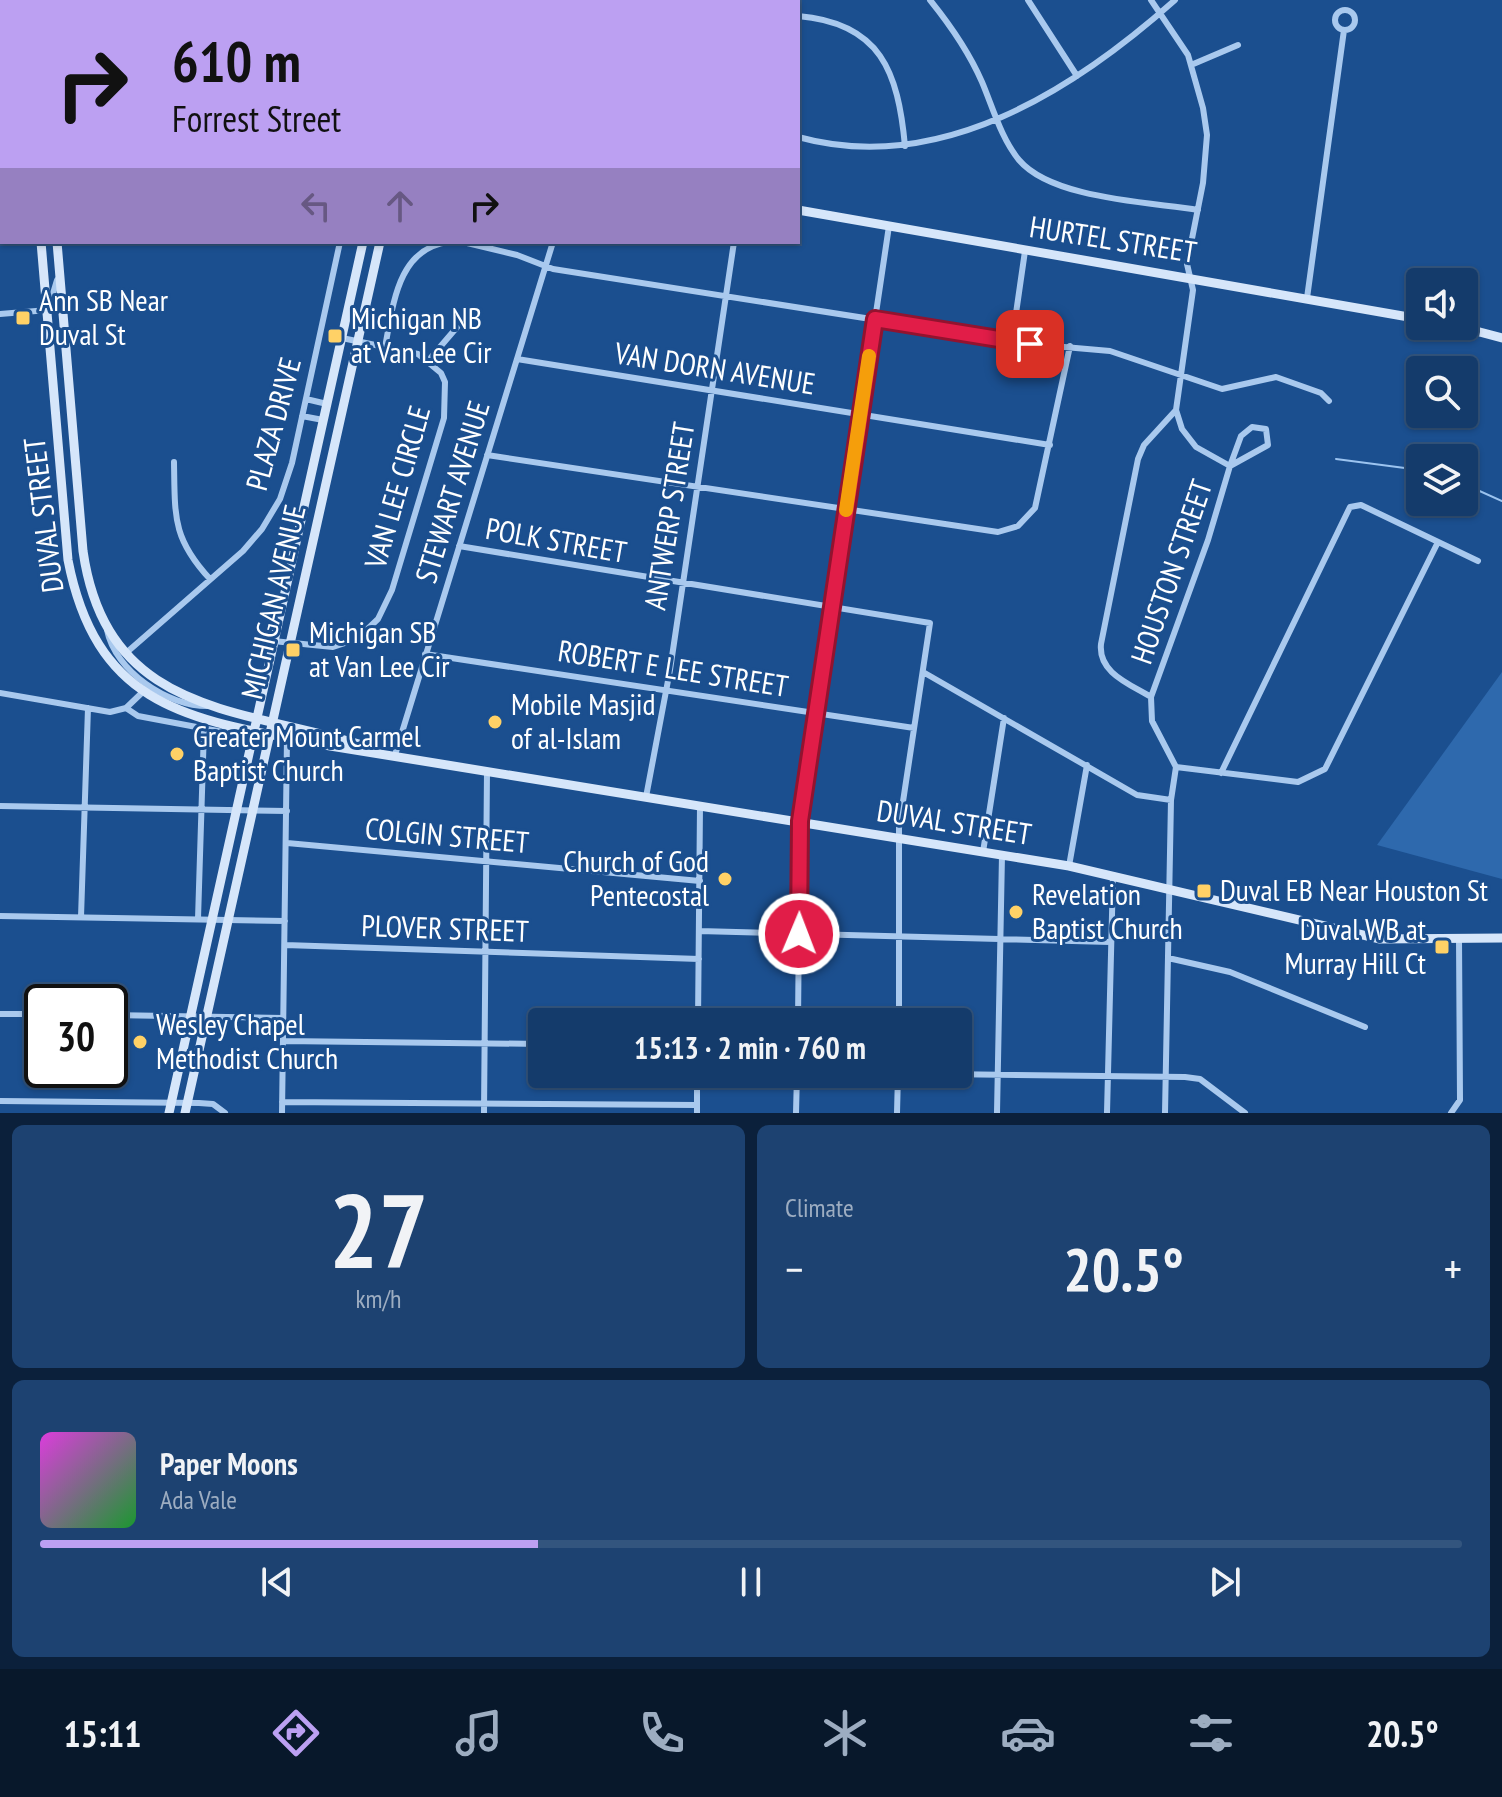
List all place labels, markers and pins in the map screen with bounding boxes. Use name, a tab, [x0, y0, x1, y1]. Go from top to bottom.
place label: Ann SB Near Duval St	[39, 280, 169, 353]
place label: Michigan NB at Van Lee Cir	[351, 298, 492, 371]
marker: Ann SB Near Duval St	[14, 309, 32, 327]
pin	[996, 310, 1064, 378]
marker: Michigan NB at Van Lee Cir	[326, 327, 344, 345]
place label: Michigan SB at Van Lee Cir	[309, 612, 450, 685]
marker: Michigan SB at Van Lee Cir	[284, 641, 302, 659]
place label: Mobile Masjid of al-Islam	[511, 684, 656, 757]
marker: Mobile Masjid of al-Islam	[486, 713, 504, 731]
place label: Greater Mount Carmel Baptist Church	[193, 716, 421, 789]
marker: Greater Mount Carmel Baptist Church	[168, 745, 186, 763]
place label: Church of God Pentecostal	[563, 841, 709, 914]
marker: Church of God Pentecostal	[716, 870, 734, 888]
place label: Duval EB Near Houston St	[1220, 870, 1489, 909]
place label: Revelation Baptist Church	[1032, 874, 1183, 947]
marker: Duval EB Near Houston St	[1195, 882, 1213, 900]
marker: Revelation Baptist Church	[1007, 903, 1025, 921]
place label: Duval WB at Murray Hill Ct	[1285, 909, 1427, 982]
marker: Duval WB at Murray Hill Ct	[1433, 938, 1451, 956]
place label: Wesley Chapel Methodist Church	[156, 1004, 338, 1077]
marker: Wesley Chapel Methodist Church	[131, 1033, 149, 1051]

